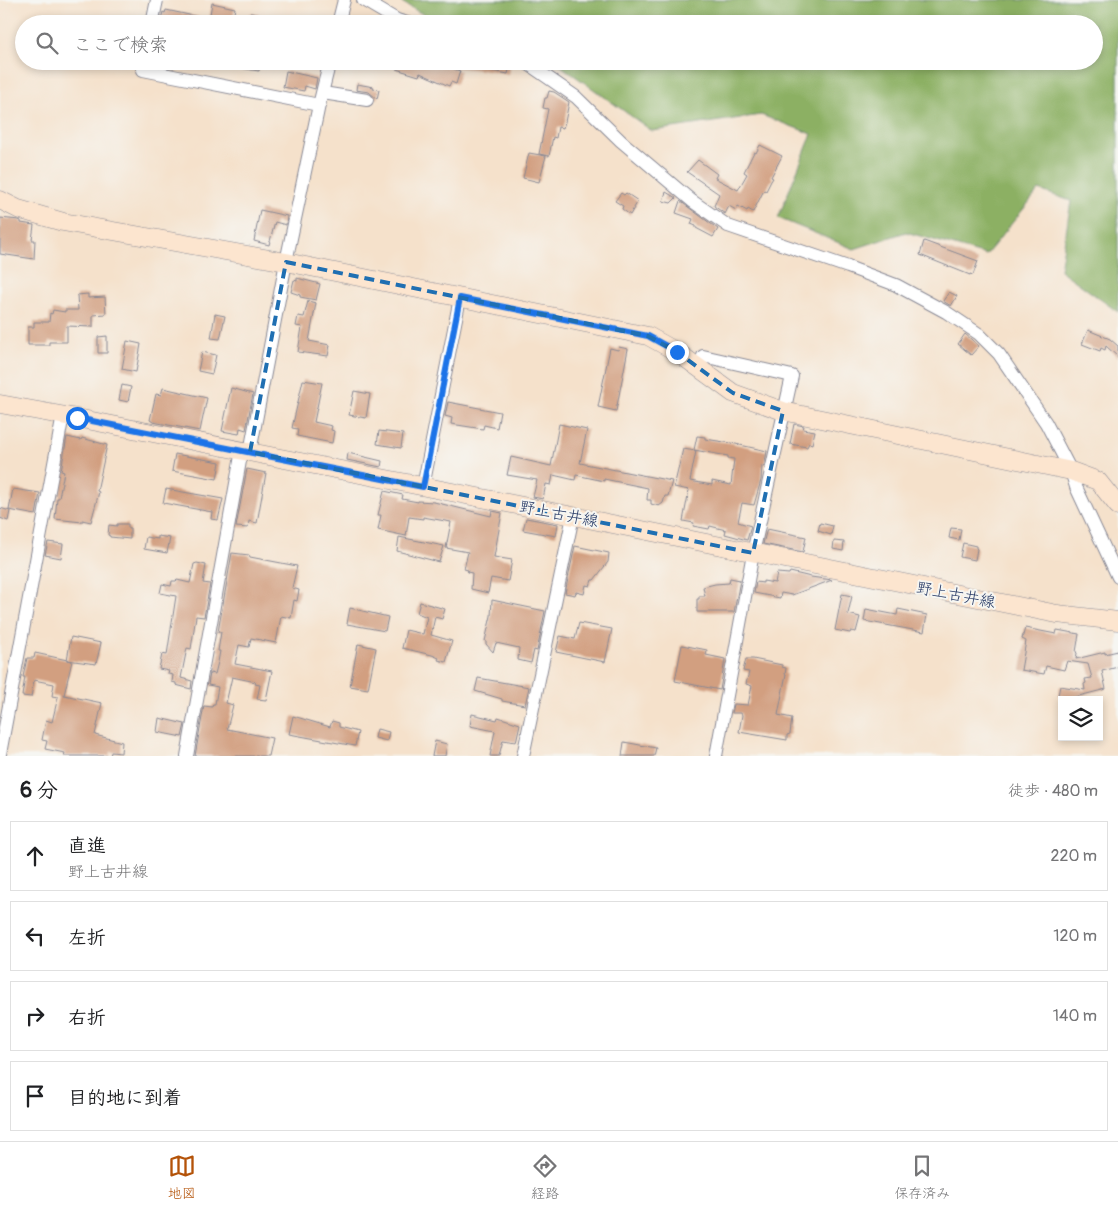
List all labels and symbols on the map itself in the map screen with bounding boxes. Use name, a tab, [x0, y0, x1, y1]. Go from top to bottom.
route end	[666, 341, 689, 364]
route start	[66, 407, 89, 430]
street label: 野上古井線	[518, 497, 600, 531]
street label: 野上古井線	[915, 578, 997, 612]

